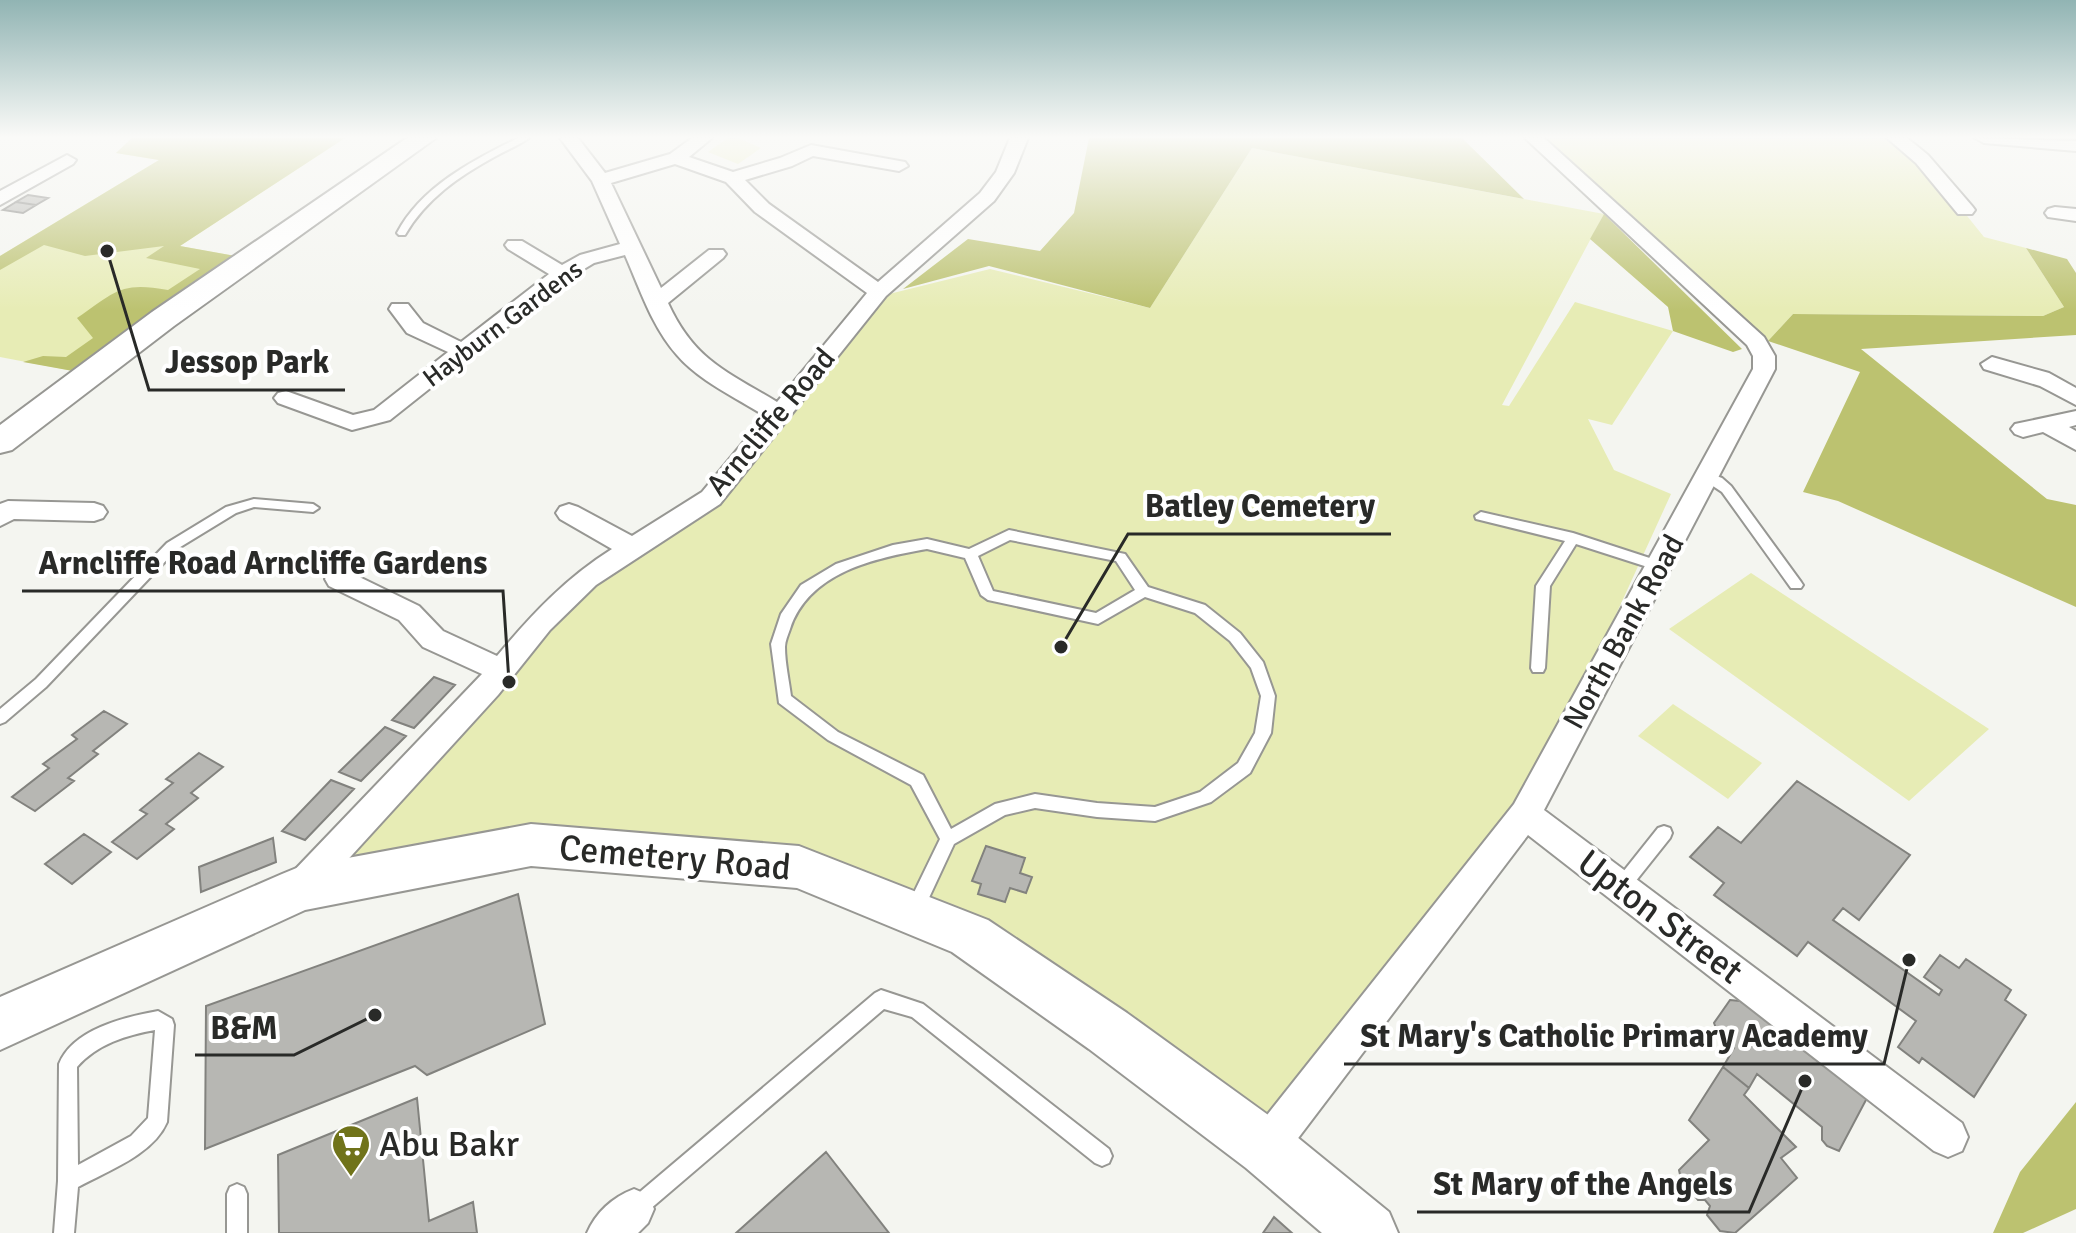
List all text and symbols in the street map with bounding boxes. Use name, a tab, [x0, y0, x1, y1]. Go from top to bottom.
street label: Hayburn Gardens	[417, 254, 589, 394]
callout: Jessop Park	[149, 334, 345, 390]
street label: Arncliffe Road	[699, 341, 843, 503]
text: Jessop Park	[165, 343, 329, 382]
callout: Batley Cemetery	[1128, 478, 1391, 534]
text: Batley Cemetery	[1145, 487, 1375, 526]
street label: North Bank Road	[1555, 528, 1693, 736]
callout: Arncliffe Road Arncliffe Gardens	[22, 535, 503, 591]
text: Arncliffe Road Arncliffe Gardens	[39, 544, 487, 583]
street label: Cemetery Road	[557, 825, 793, 891]
street label: Upton Street	[1568, 840, 1752, 994]
callout: B&M	[195, 999, 294, 1055]
callout: St Mary's Catholic Primary Academy	[1344, 1008, 1884, 1064]
text: B&M	[210, 1009, 278, 1048]
text: St Mary's Catholic Primary Academy	[1360, 1017, 1868, 1056]
place label: Abu Bakr	[379, 1122, 520, 1167]
supermarket icon: Abu Bakr	[330, 1123, 372, 1178]
callout: St Mary of the Angels	[1417, 1156, 1749, 1212]
text: St Mary of the Angels	[1433, 1165, 1733, 1204]

